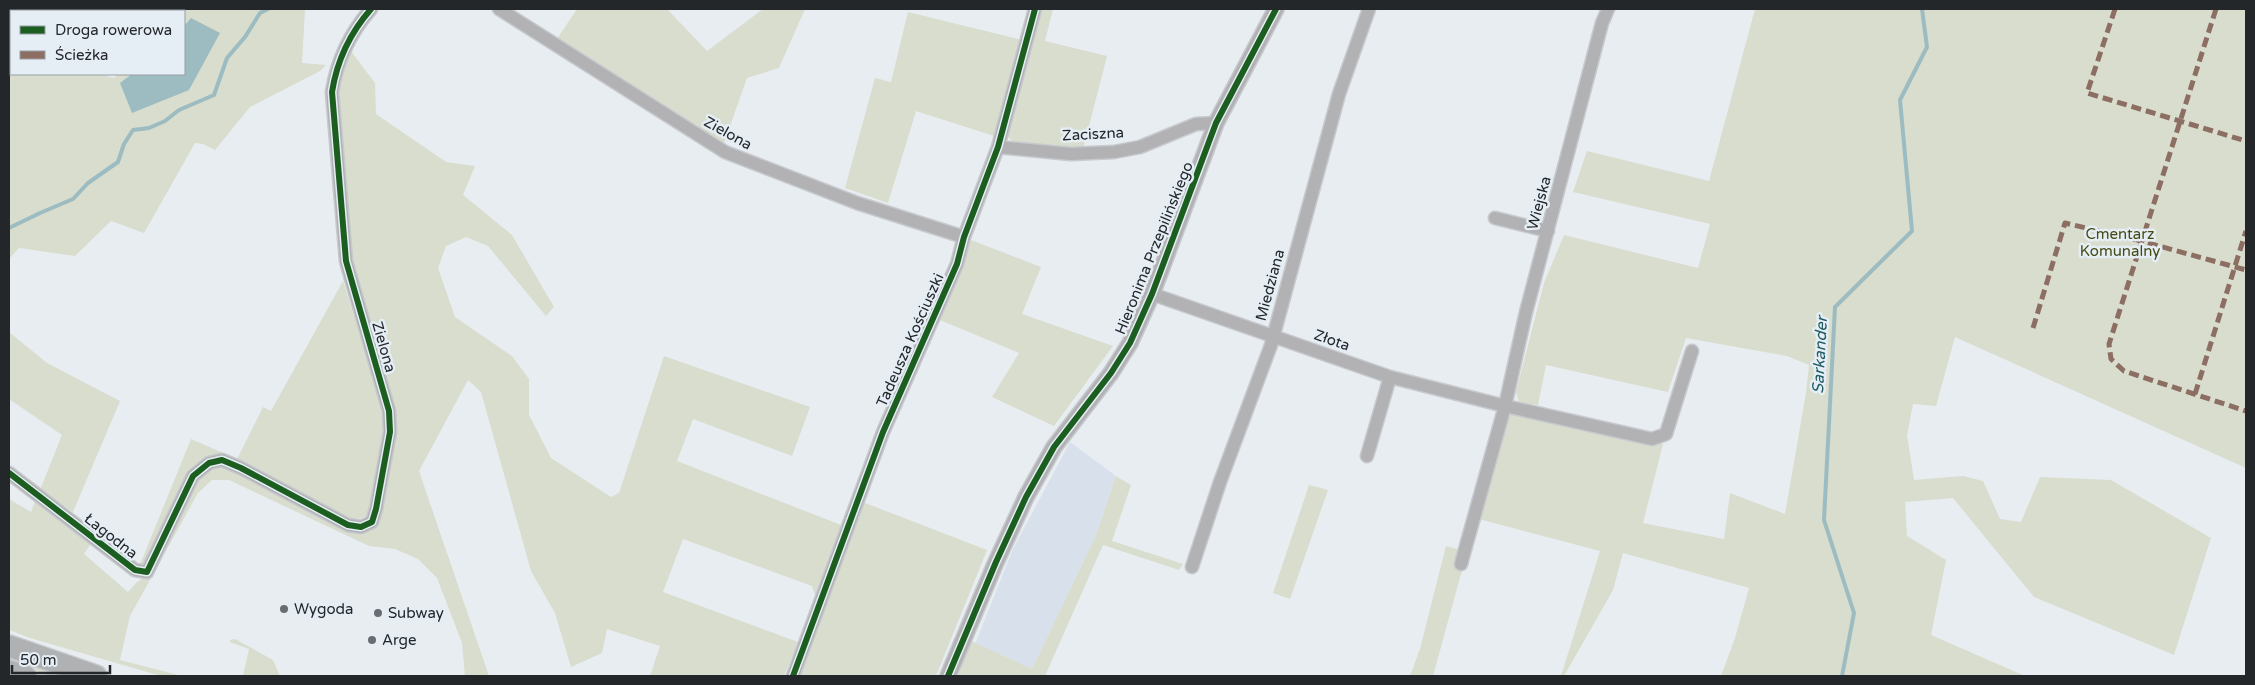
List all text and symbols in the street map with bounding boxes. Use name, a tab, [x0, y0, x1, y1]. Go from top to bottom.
legend	[10, 10, 185, 75]
text: Droga rowerowa	[55, 21, 172, 39]
text: Ścieżka	[55, 46, 108, 64]
street label: Zielona	[701, 112, 755, 154]
street label: Zaciszna	[1062, 123, 1124, 145]
street label: Hieronima Przepilińskiego	[1111, 159, 1197, 337]
street label: Wiejska	[1523, 174, 1555, 232]
park label: Cmentarz Komunalny	[2080, 225, 2160, 260]
street label: Miedziana	[1252, 247, 1288, 323]
street label: Tadeusza Kościuszki	[872, 270, 948, 410]
water label: Sarkander	[1808, 314, 1832, 394]
street label: Zielona	[368, 319, 400, 375]
street label: Złota	[1312, 326, 1352, 354]
street label: Łagodna	[81, 510, 141, 562]
place label: Wygoda	[294, 600, 353, 618]
marker: Wygoda	[278, 603, 290, 615]
place label: Subway	[388, 604, 444, 622]
marker: Subway	[372, 607, 384, 619]
place label: Arge	[382, 631, 417, 649]
marker: Arge	[366, 634, 378, 646]
scale bar	[12, 642, 110, 674]
text: 50 m	[20, 651, 57, 669]

